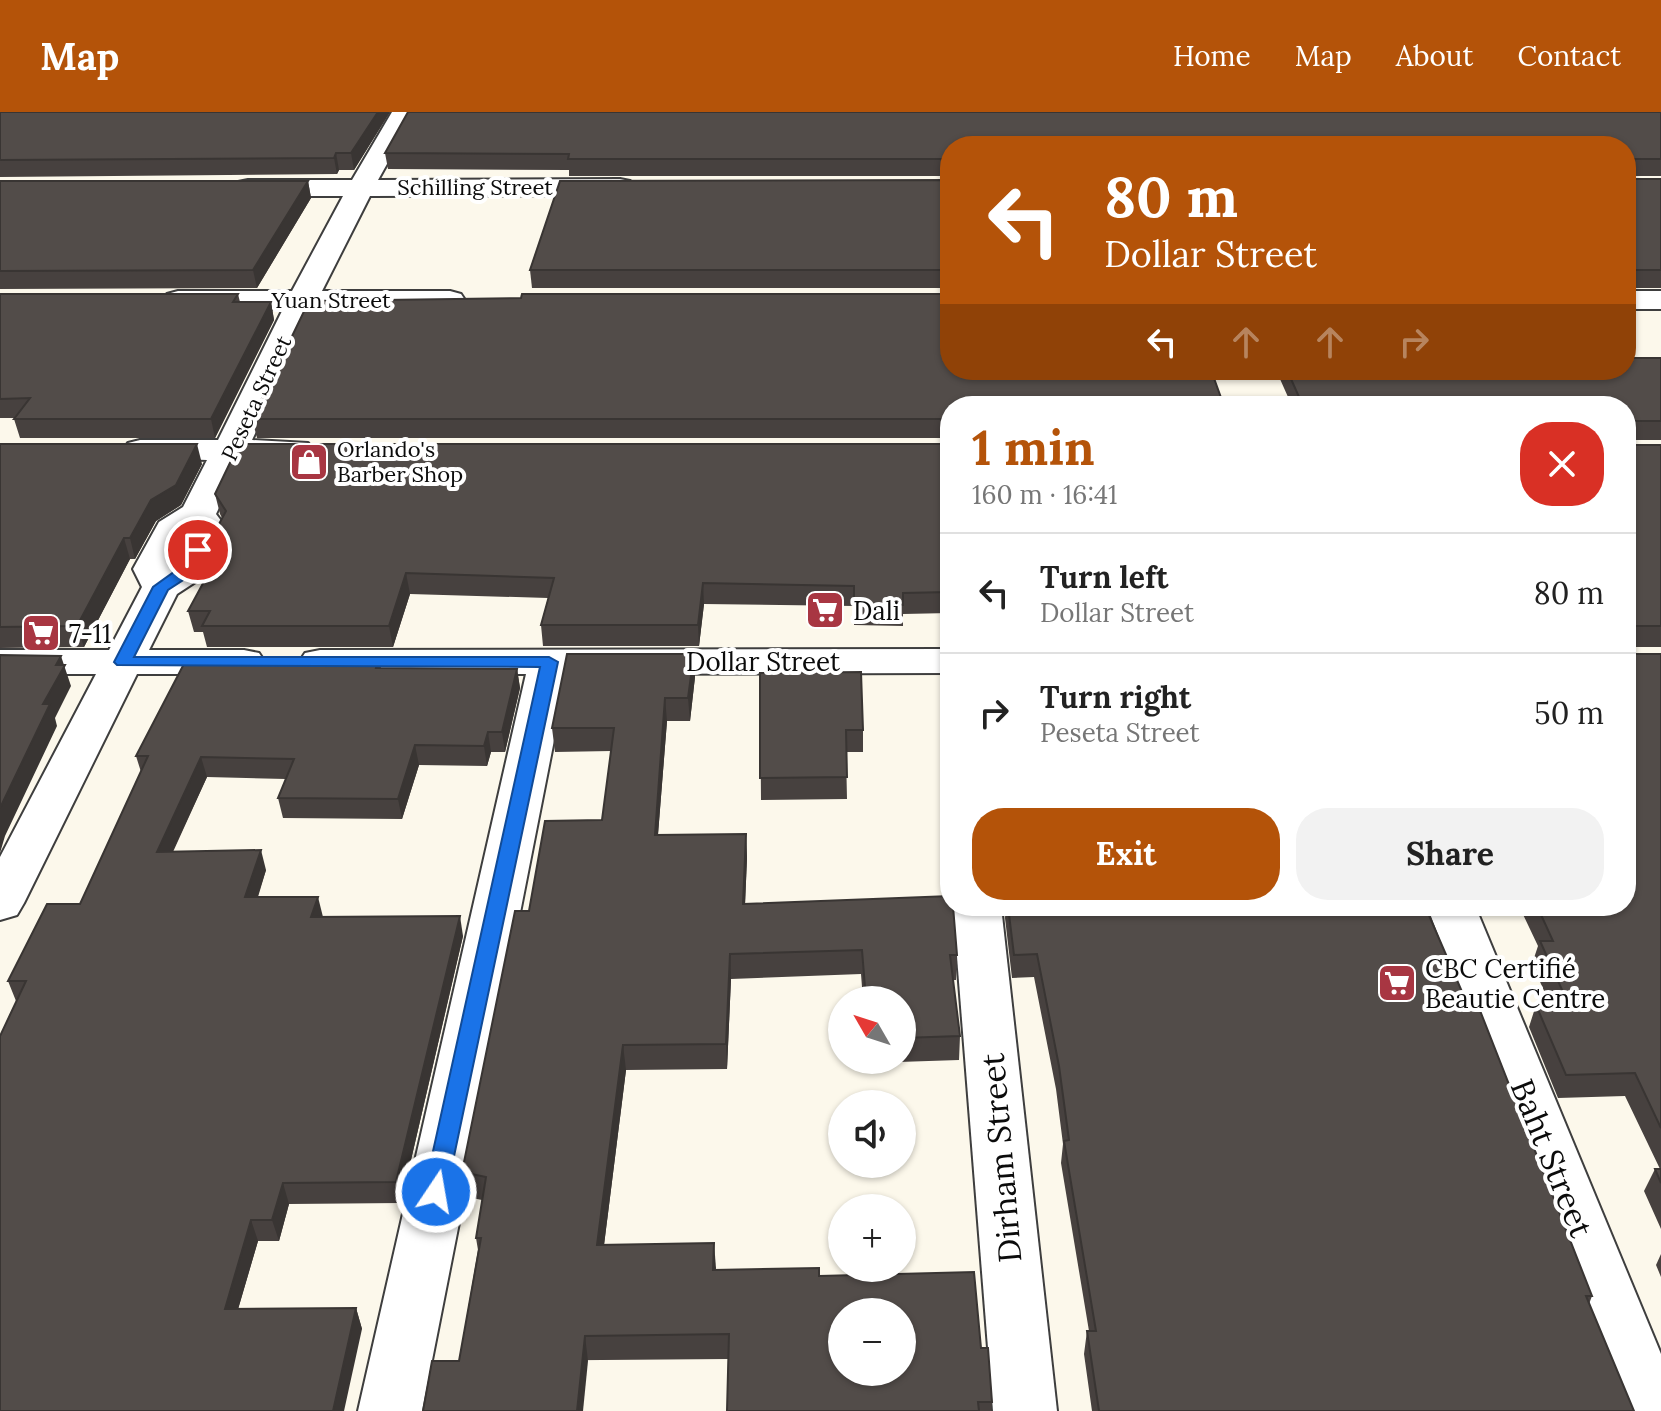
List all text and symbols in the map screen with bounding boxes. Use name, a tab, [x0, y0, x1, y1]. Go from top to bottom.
text: Map	[40, 32, 119, 80]
text: Home	[1173, 38, 1251, 74]
text: Map	[1295, 38, 1352, 74]
text: About	[1396, 38, 1473, 74]
text: Contact	[1517, 38, 1621, 74]
text: 80 m	[1104, 161, 1238, 232]
icon: left	[972, 168, 1076, 272]
street label: Schilling Street	[397, 173, 553, 201]
text: Dollar Street	[1104, 231, 1317, 277]
street label: Yuan Street	[271, 286, 391, 314]
icon: left	[1140, 320, 1184, 364]
icon: ahead	[1224, 320, 1268, 364]
icon: ahead	[1308, 320, 1352, 364]
icon: right	[1392, 320, 1436, 364]
street label: Peseta Street	[215, 330, 297, 465]
text: 1 min	[972, 417, 1095, 478]
button: close	[1520, 422, 1604, 506]
place label: Orlando's Barber Shop	[337, 435, 463, 488]
shop icon: Orlando's Barber Shop	[288, 441, 330, 483]
text: 160 m · 16:41	[972, 478, 1117, 511]
pin	[164, 516, 232, 584]
icon: arrive	[176, 528, 220, 572]
text: Turn left	[1040, 558, 1168, 596]
icon: left	[972, 571, 1016, 615]
text: 80 m	[1534, 574, 1604, 612]
supermarket icon: Dali	[804, 589, 846, 631]
place label: Dali	[853, 594, 900, 627]
text: Dollar Street	[1040, 596, 1194, 629]
supermarket icon: 7-11	[20, 612, 62, 654]
place label: 7-11	[69, 617, 111, 650]
street label: Dollar Street	[686, 645, 840, 678]
text: Turn right	[1040, 678, 1191, 716]
icon: right	[972, 691, 1016, 735]
text: 50 m	[1534, 694, 1604, 732]
text: Peseta Street	[1040, 716, 1200, 749]
button: Exit	[972, 808, 1280, 900]
button: Share	[1296, 808, 1604, 900]
place label: CBC Certifié Beautie Centre	[1425, 952, 1605, 1015]
supermarket icon: CBC Certifié Beautie Centre	[1376, 962, 1418, 1004]
north arrow	[828, 986, 916, 1074]
map controls	[828, 986, 916, 1386]
street label: Dirham Street	[971, 1051, 1031, 1264]
street label: Baht Street	[1502, 1073, 1602, 1244]
button: sound	[828, 1090, 916, 1178]
position arrow	[394, 1150, 478, 1234]
button: +	[828, 1194, 916, 1282]
button: −	[828, 1298, 916, 1386]

